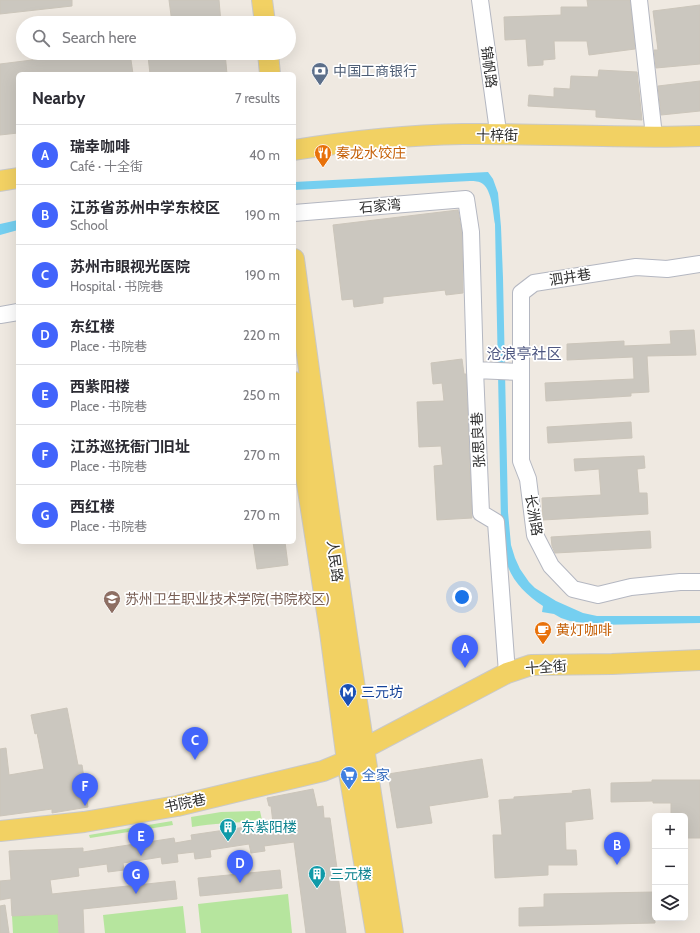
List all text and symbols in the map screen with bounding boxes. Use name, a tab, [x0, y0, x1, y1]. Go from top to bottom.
search box	[16, 16, 296, 60]
icon: search	[30, 27, 52, 49]
text: Search here	[62, 29, 137, 47]
street label: 锦帆路	[477, 45, 501, 89]
bank icon: 中国工商银行	[310, 61, 330, 86]
place label: 中国工商银行	[333, 62, 417, 80]
text: Nearby	[32, 88, 85, 108]
text: 7 results	[235, 90, 280, 106]
street label: 十梓街	[476, 126, 518, 144]
text: 瑞幸咖啡	[70, 138, 130, 156]
restaurant icon: 秦龙水饺庄	[313, 143, 333, 168]
place label: 秦龙水饺庄	[336, 144, 406, 162]
text: A	[41, 147, 49, 163]
text: 40 m	[249, 147, 280, 163]
text: Café · 十全街	[70, 158, 143, 174]
street label: 石家湾	[358, 195, 402, 217]
text: 江苏省苏州中学东校区	[70, 199, 220, 217]
text: B	[41, 207, 49, 223]
text: 190 m	[245, 207, 280, 223]
text: School	[70, 217, 108, 233]
text: 苏州市眼视光医院	[70, 258, 190, 276]
street label: 泗井巷	[548, 265, 592, 289]
text: C	[41, 267, 49, 283]
text: 190 m	[245, 267, 280, 283]
text: Hospital · 书院巷	[70, 278, 163, 294]
text: 东红楼	[70, 318, 115, 336]
text: D	[40, 327, 50, 343]
text: 220 m	[243, 327, 280, 343]
text: Place · 书院巷	[70, 338, 147, 354]
district label: 沧浪亭社区	[486, 345, 562, 363]
text: 西紫阳楼	[70, 378, 130, 396]
text: E	[41, 387, 49, 403]
text: 250 m	[243, 387, 280, 403]
text: Place · 书院巷	[70, 398, 147, 414]
street label: 张思良巷	[468, 412, 488, 468]
text: 江苏巡抚衙门旧址	[70, 438, 190, 456]
text: F	[42, 447, 48, 463]
text: 270 m	[243, 447, 280, 463]
text: Place · 书院巷	[70, 458, 147, 474]
street label: 长洲路	[521, 493, 547, 537]
text: 西红楼	[70, 498, 115, 516]
text: G	[41, 507, 49, 523]
text: 270 m	[243, 507, 280, 523]
text: Place · 书院巷	[70, 518, 147, 534]
street label: 人民路	[323, 539, 347, 583]
your location	[452, 587, 472, 607]
school or university icon: 苏州卫生职业技术学院(书院校区)	[102, 589, 122, 614]
place label: 苏州卫生职业技术学院(书院校区)	[125, 590, 330, 608]
cafe icon: 黄灯咖啡	[533, 620, 553, 645]
place label: 黄灯咖啡	[556, 621, 612, 639]
pin: A	[452, 635, 478, 668]
street label: 十全街	[524, 657, 568, 677]
metro station icon: 三元坊	[338, 682, 358, 707]
place label: 三元坊	[361, 683, 403, 701]
pin: C	[182, 727, 208, 760]
supermarket icon: 全家	[339, 765, 359, 790]
place label: 全家	[362, 766, 390, 784]
pin: F	[72, 773, 98, 806]
street label: 书院巷	[163, 790, 207, 816]
map controls	[652, 813, 688, 921]
button: +	[652, 813, 688, 849]
building icon: 东紫阳楼	[218, 817, 238, 842]
place label: 东紫阳楼	[241, 818, 297, 836]
pin: E	[128, 823, 154, 856]
pin: B	[604, 832, 630, 865]
button: −	[652, 849, 688, 885]
pin: D	[227, 850, 253, 883]
pin: G	[123, 861, 149, 894]
building icon: 三元楼	[307, 864, 327, 889]
place label: 三元楼	[330, 865, 372, 883]
button: layers	[652, 885, 688, 921]

